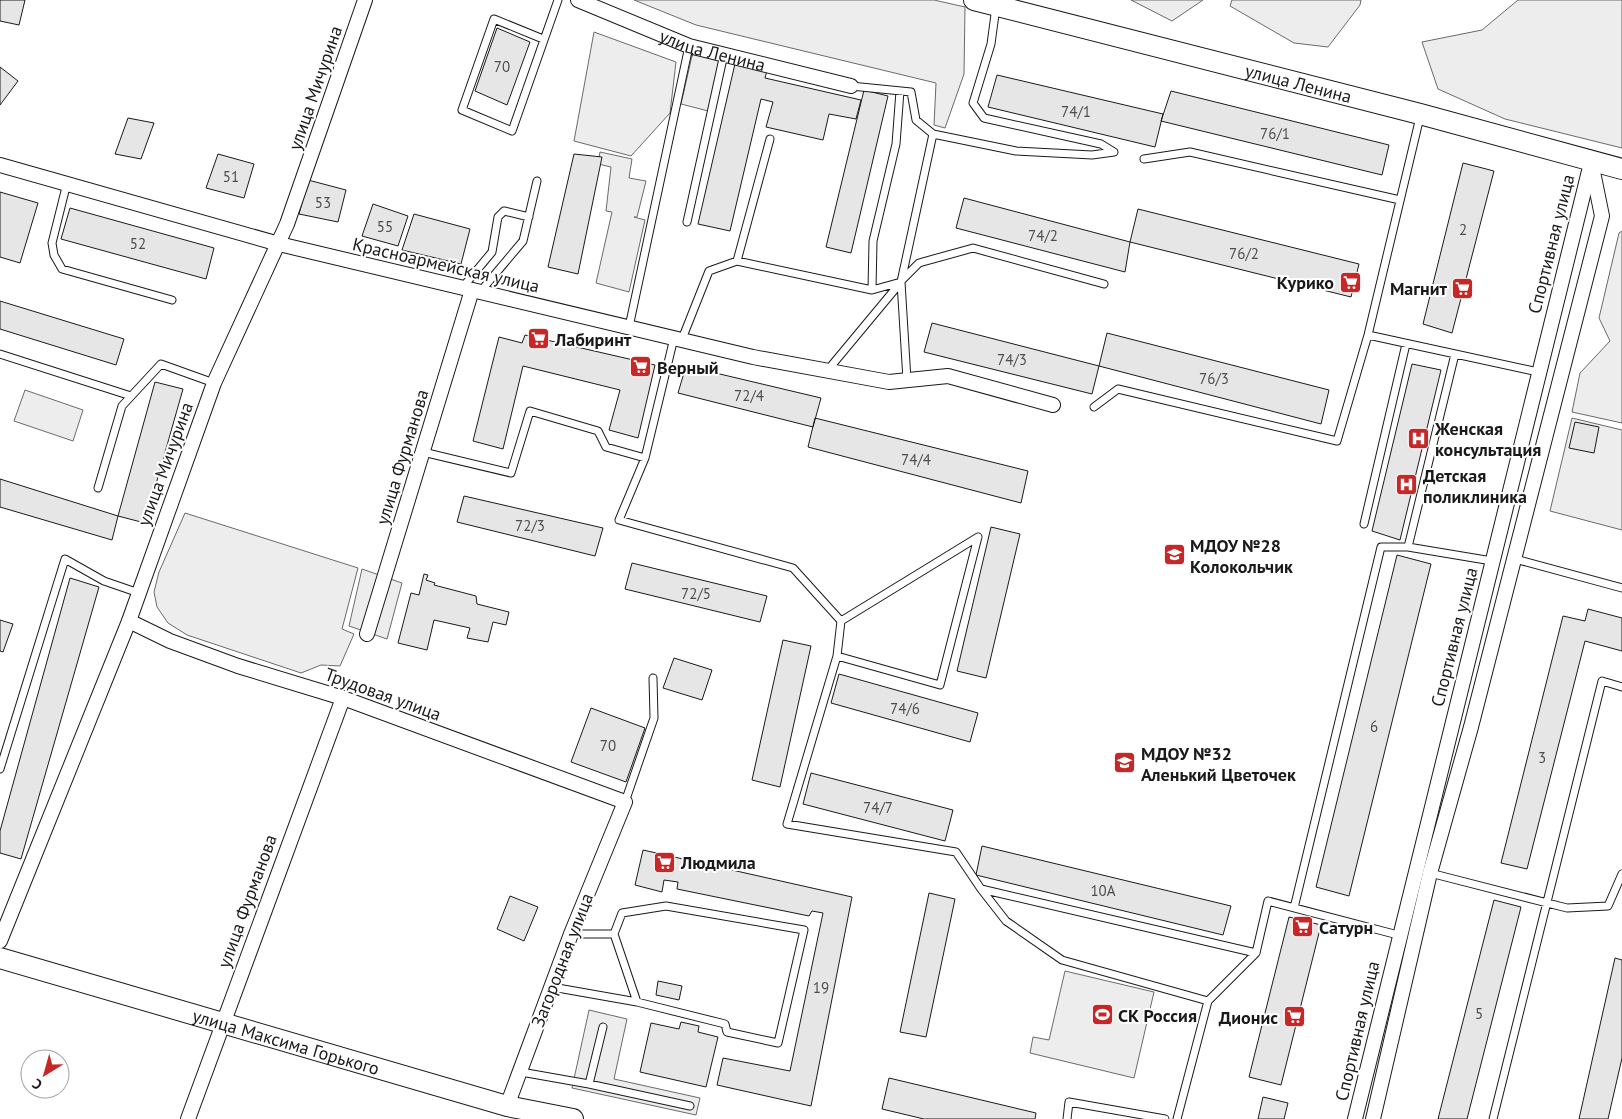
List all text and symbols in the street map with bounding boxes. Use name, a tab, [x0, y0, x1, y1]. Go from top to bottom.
street label: улица Мичурина	[283, 23, 347, 153]
street label: улица Ленина	[656, 24, 768, 76]
house number: 70	[494, 57, 510, 76]
street label: улица Ленина	[1243, 58, 1354, 108]
house number: 74/1	[1061, 102, 1091, 121]
house number: 76/1	[1260, 124, 1290, 143]
house number: 51	[223, 167, 239, 186]
street label: Спортивная улица	[1523, 172, 1579, 316]
house number: 53	[315, 193, 331, 212]
house number: 55	[377, 217, 393, 236]
house number: 2	[1459, 220, 1467, 239]
house number: 74/2	[1028, 226, 1058, 245]
street label: Красноармейская улица	[350, 232, 542, 298]
house number: 52	[130, 234, 146, 253]
house number: 76/2	[1229, 244, 1259, 263]
supermarket icon: Курико	[1338, 270, 1362, 294]
place label: Курико	[1277, 271, 1334, 294]
supermarket icon: Магнит	[1451, 276, 1475, 300]
place label: Магнит	[1390, 277, 1447, 300]
supermarket icon: Лабиринт	[527, 327, 551, 351]
place label: Лабиринт	[554, 328, 632, 351]
house number: 74/3	[997, 350, 1027, 369]
supermarket icon: Верный	[629, 355, 653, 379]
place label: Верный	[657, 356, 719, 379]
house number: 76/3	[1199, 369, 1229, 388]
house number: 72/4	[734, 386, 764, 405]
street label: улица Фурманова	[370, 387, 434, 527]
street label: улица Мичурина	[132, 399, 198, 529]
place label: Женская консультация	[1434, 417, 1541, 461]
hospital icon: Женская консультация	[1407, 426, 1431, 450]
house number: 74/4	[901, 450, 931, 469]
place label: Детская поликлиника	[1423, 464, 1527, 508]
hospital icon: Детская поликлиника	[1395, 473, 1419, 497]
house number: 72/3	[515, 516, 545, 535]
place label: МДОУ №28 Колокольчик	[1190, 534, 1293, 578]
school or university icon: МДОУ №28 Колокольчик	[1162, 543, 1186, 567]
street label: Спортивная улица	[1426, 565, 1482, 709]
house number: 72/5	[681, 584, 711, 603]
street label: Трудовая улица	[322, 662, 444, 726]
house number: 74/6	[890, 699, 920, 718]
house number: 6	[1370, 717, 1378, 736]
house number: 70	[600, 736, 616, 755]
place label: МДОУ №32 Аленький Цветочек	[1141, 742, 1296, 786]
house number: 3	[1538, 748, 1546, 767]
school or university icon: МДОУ №32 Аленький Цветочек	[1113, 751, 1137, 775]
house number: 74/7	[863, 798, 893, 817]
street label: улица Фурманова	[212, 831, 282, 971]
supermarket icon: Людмила	[653, 850, 677, 874]
place label: Людмила	[680, 851, 756, 874]
house number: 10А	[1090, 881, 1116, 900]
street label: Загородная улица	[526, 890, 598, 1030]
supermarket icon: Сатурн	[1291, 915, 1315, 939]
place label: Сатурн	[1319, 916, 1373, 939]
street label: Спортивная улица	[1330, 959, 1384, 1103]
house number: 19	[813, 978, 829, 997]
street label: улица Максима Горького	[190, 1003, 382, 1080]
sports icon: СК Россия	[1090, 1003, 1114, 1027]
place label: СК Россия	[1118, 1004, 1197, 1027]
house number: 5	[1475, 1004, 1483, 1023]
supermarket icon: Дионис	[1282, 1005, 1306, 1029]
place label: Дионис	[1219, 1006, 1278, 1029]
north arrow	[20, 1049, 70, 1099]
text: С	[28, 1075, 46, 1094]

